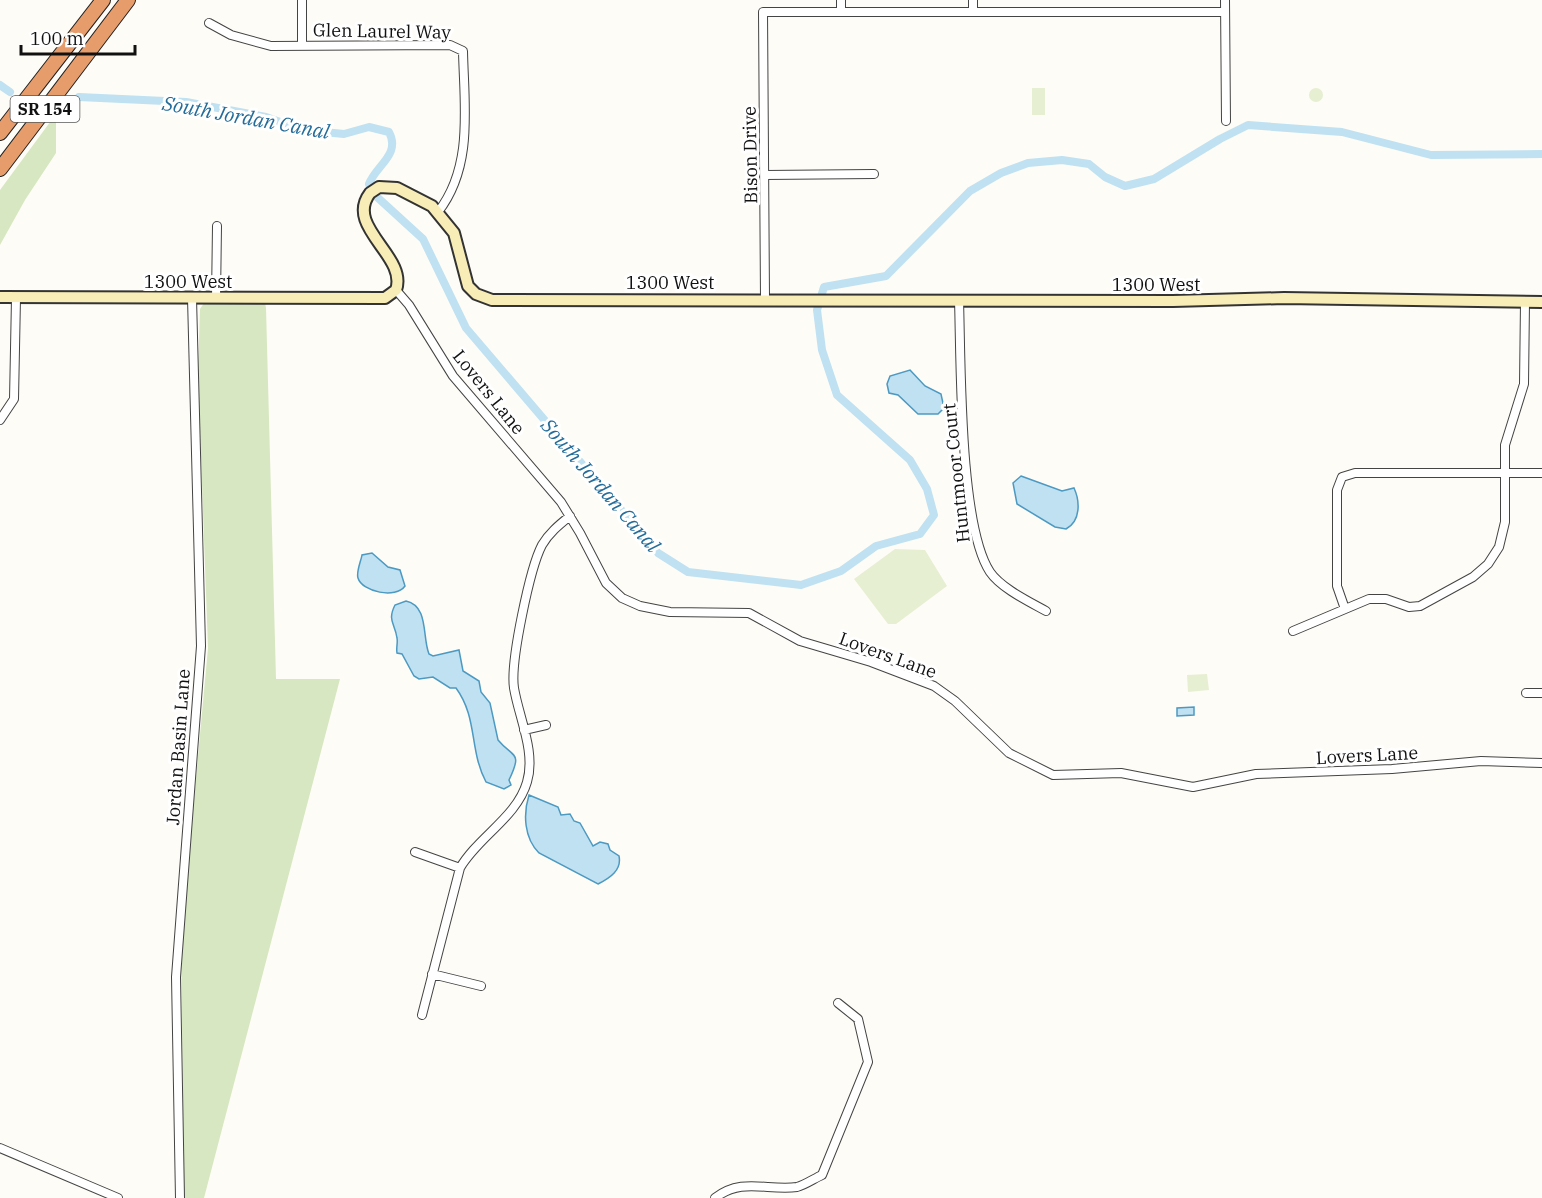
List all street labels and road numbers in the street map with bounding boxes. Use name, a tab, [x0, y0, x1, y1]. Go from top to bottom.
street label: Glen Laurel Way	[313, 18, 452, 44]
road number: SR 154	[10, 96, 80, 122]
street label: Bison Drive	[738, 106, 762, 204]
street label: 1300 West	[144, 270, 232, 293]
street label: 1300 West	[626, 271, 714, 294]
street label: 1300 West	[1112, 273, 1200, 296]
street label: Lovers Lane	[448, 345, 530, 439]
street label: Huntmoor Court	[937, 402, 975, 544]
street label: Lovers Lane	[836, 627, 940, 683]
street label: Jordan Basin Lane	[161, 668, 195, 826]
street label: Lovers Lane	[1315, 741, 1419, 769]

